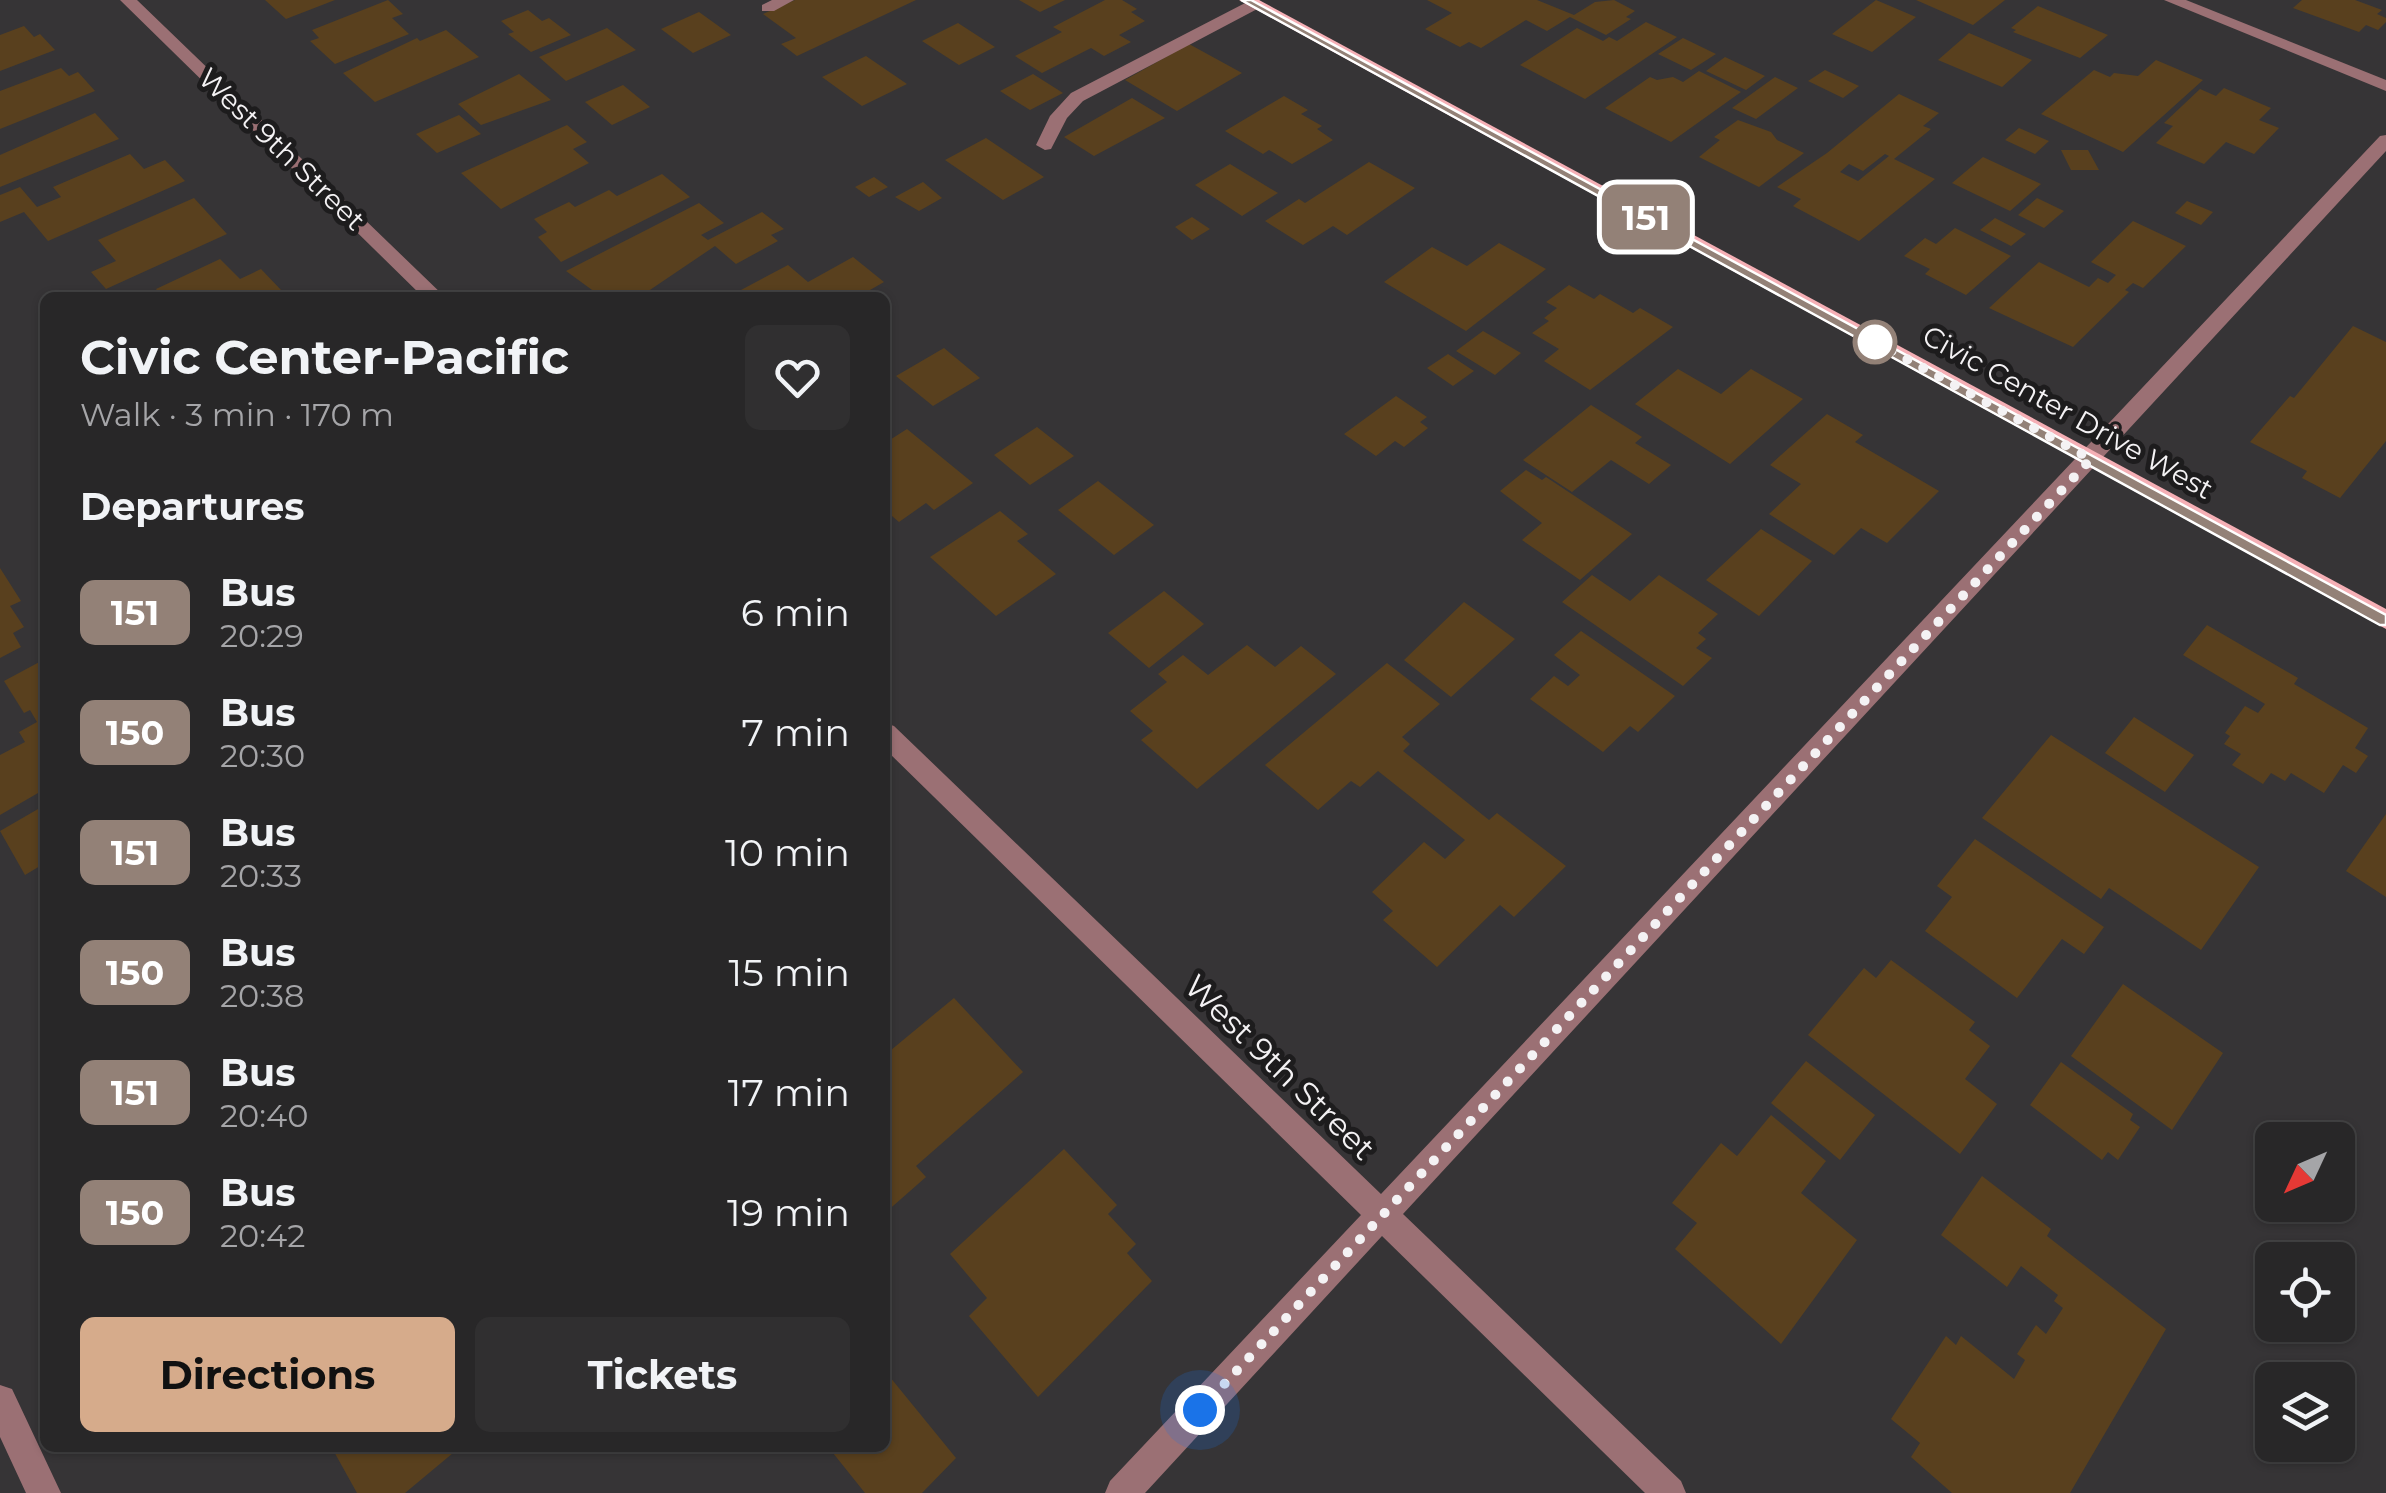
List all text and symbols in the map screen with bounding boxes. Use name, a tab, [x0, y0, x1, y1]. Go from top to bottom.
street label: West 9th Street	[192, 61, 372, 237]
line badge: 151	[1588, 184, 1704, 250]
text: 151	[1622, 196, 1670, 239]
street label: Civic Center Drive West	[1917, 318, 2219, 506]
unlabelled marker	[1854, 321, 1896, 363]
button: heart	[745, 325, 850, 430]
text: Civic Center-Pacific	[80, 328, 569, 386]
text: Walk · 3 min · 170 m	[80, 395, 394, 434]
text: Departures	[80, 483, 304, 530]
text: Bus	[220, 569, 295, 616]
text: 6 min	[741, 589, 850, 636]
text: 151	[111, 591, 159, 634]
text: 20:29	[220, 616, 304, 655]
text: Bus	[220, 689, 295, 736]
text: 7 min	[741, 709, 850, 756]
text: 150	[106, 711, 164, 754]
text: 20:30	[220, 736, 305, 775]
text: Bus	[220, 809, 295, 856]
text: 10 min	[725, 829, 850, 876]
text: 151	[111, 831, 159, 874]
text: 20:33	[220, 856, 302, 895]
text: Bus	[220, 929, 295, 976]
text: 15 min	[729, 949, 850, 996]
text: 150	[106, 951, 164, 994]
street label: West 9th Street	[1177, 966, 1383, 1168]
text: 20:38	[220, 976, 305, 1015]
text: Bus	[220, 1049, 295, 1096]
text: 17 min	[728, 1069, 850, 1116]
text: 151	[111, 1071, 159, 1114]
text: 20:40	[220, 1096, 308, 1135]
north arrow	[2255, 1122, 2355, 1222]
map controls	[2255, 1122, 2355, 1462]
text: Bus	[220, 1169, 295, 1216]
text: 19 min	[727, 1189, 850, 1236]
text: 150	[106, 1191, 164, 1234]
text: 20:42	[220, 1216, 305, 1255]
button: locate	[2255, 1242, 2355, 1342]
button: Directions	[80, 1317, 455, 1432]
button: Tickets	[475, 1317, 850, 1432]
button: layers	[2255, 1362, 2355, 1462]
your location	[1175, 1385, 1225, 1435]

